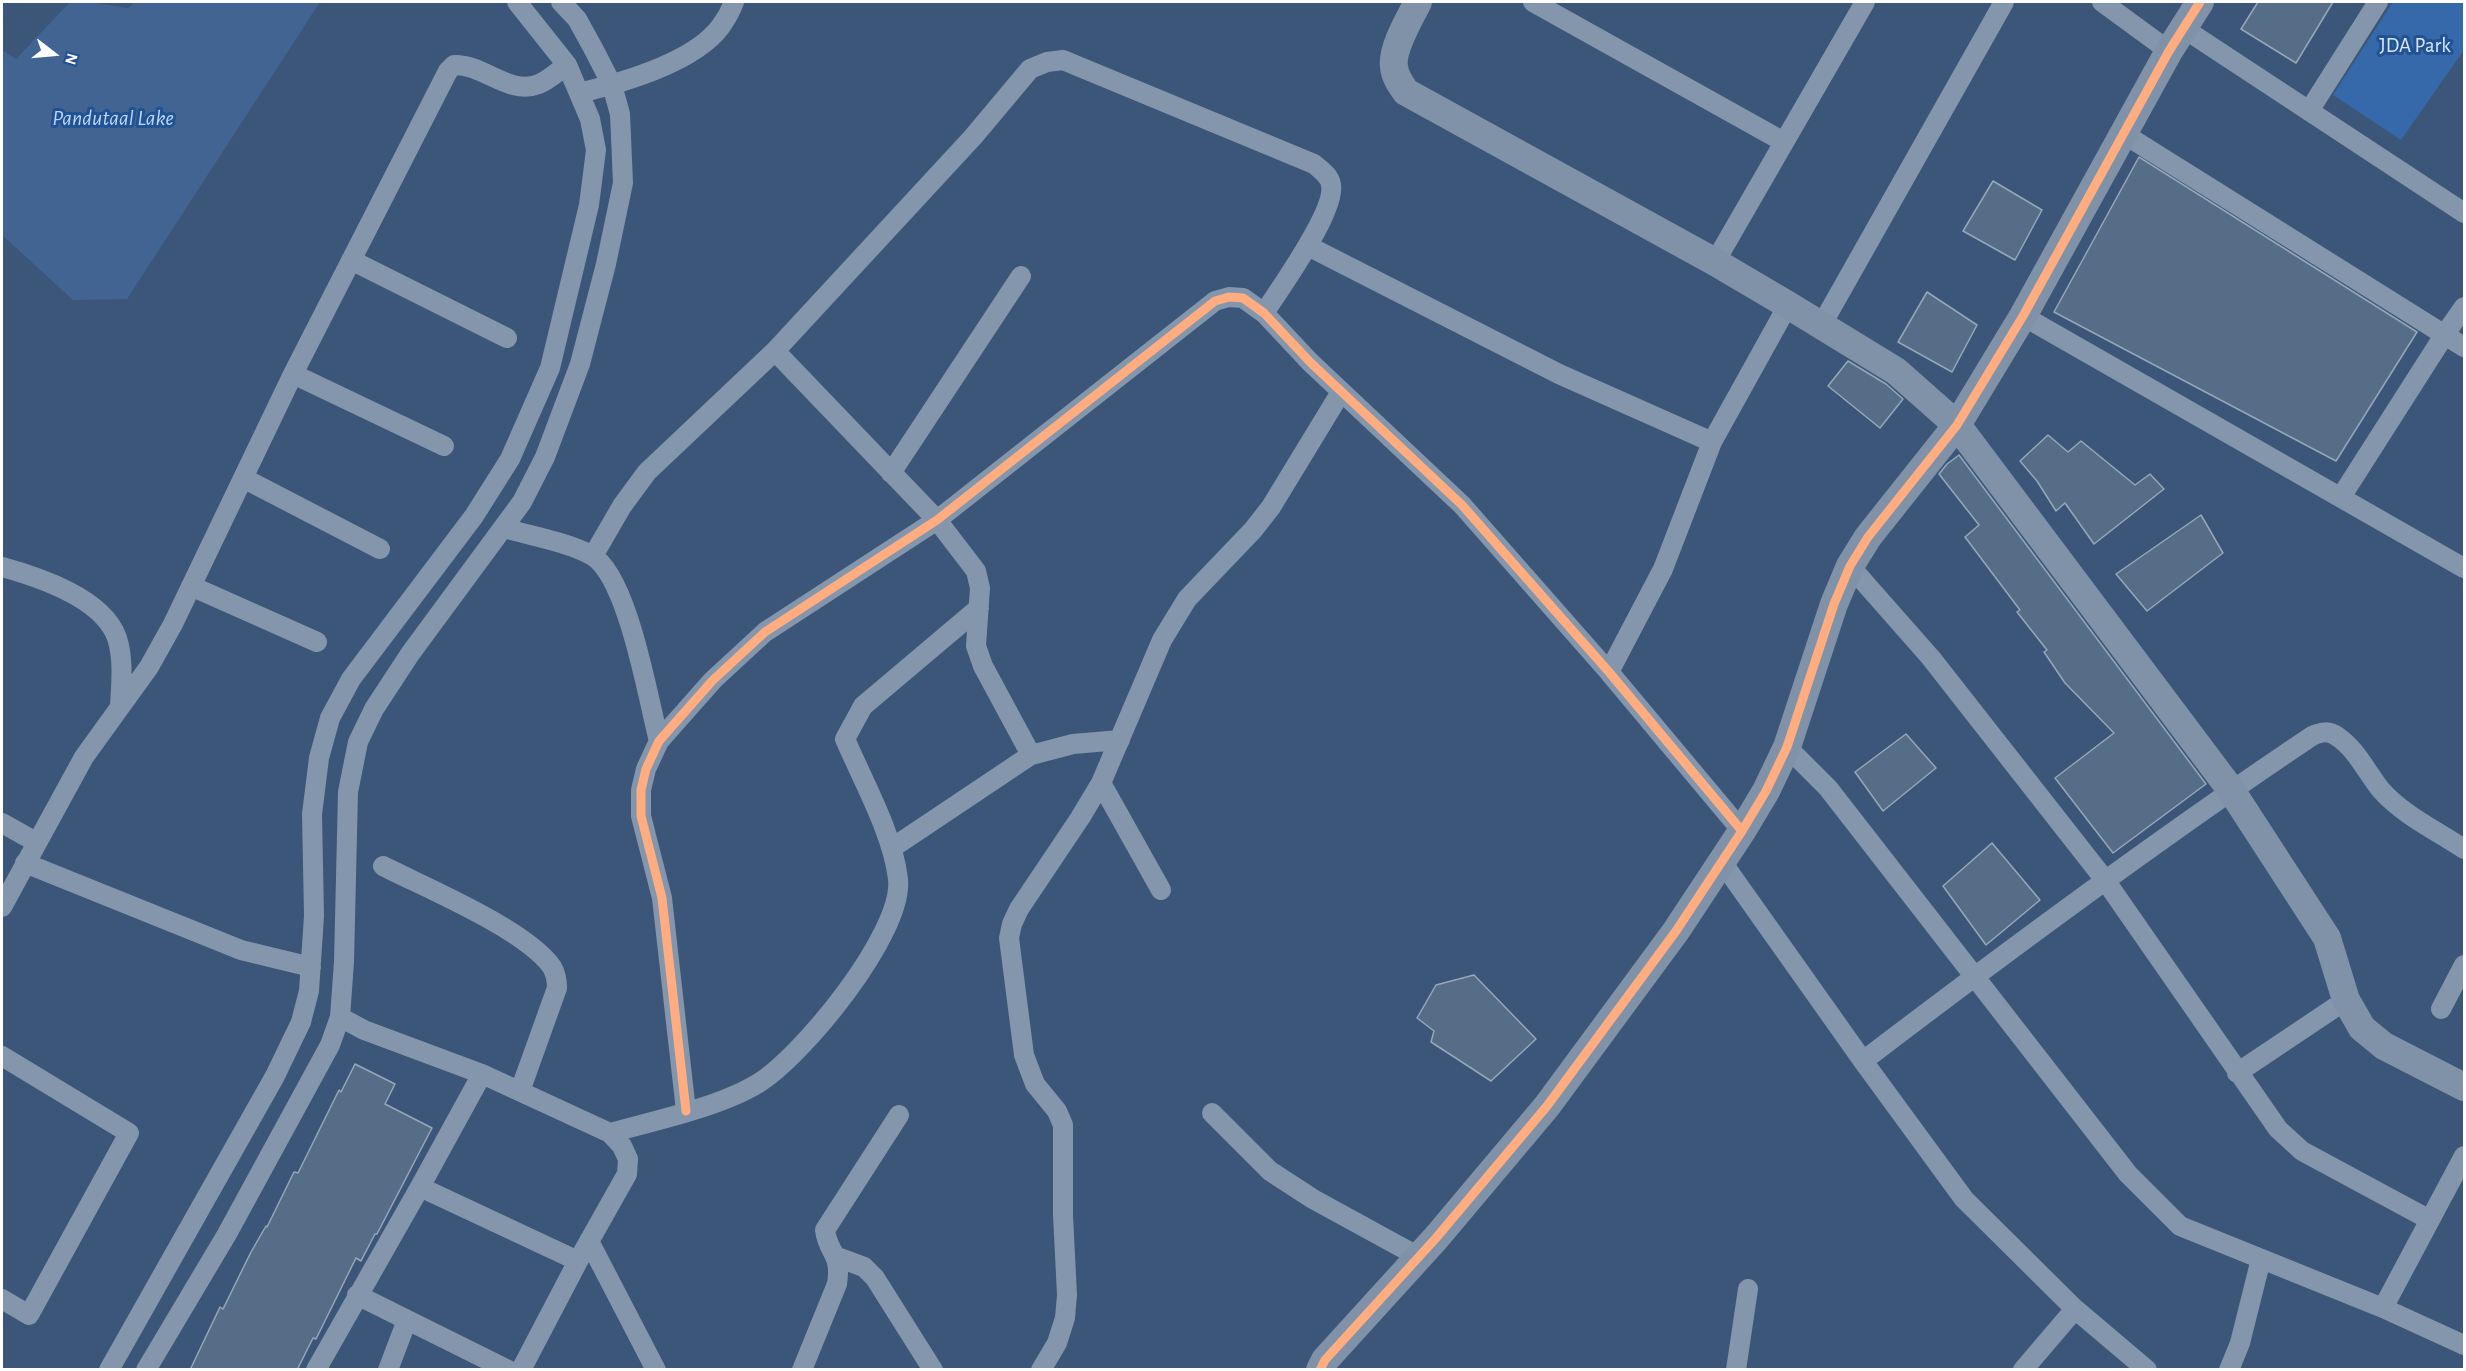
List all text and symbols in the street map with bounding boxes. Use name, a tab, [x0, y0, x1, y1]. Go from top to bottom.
north arrow	[24, 24, 84, 84]
park label: JDA Park	[2379, 33, 2451, 59]
text: N	[62, 51, 81, 67]
water label: Pandutaal Lake	[52, 105, 174, 131]

